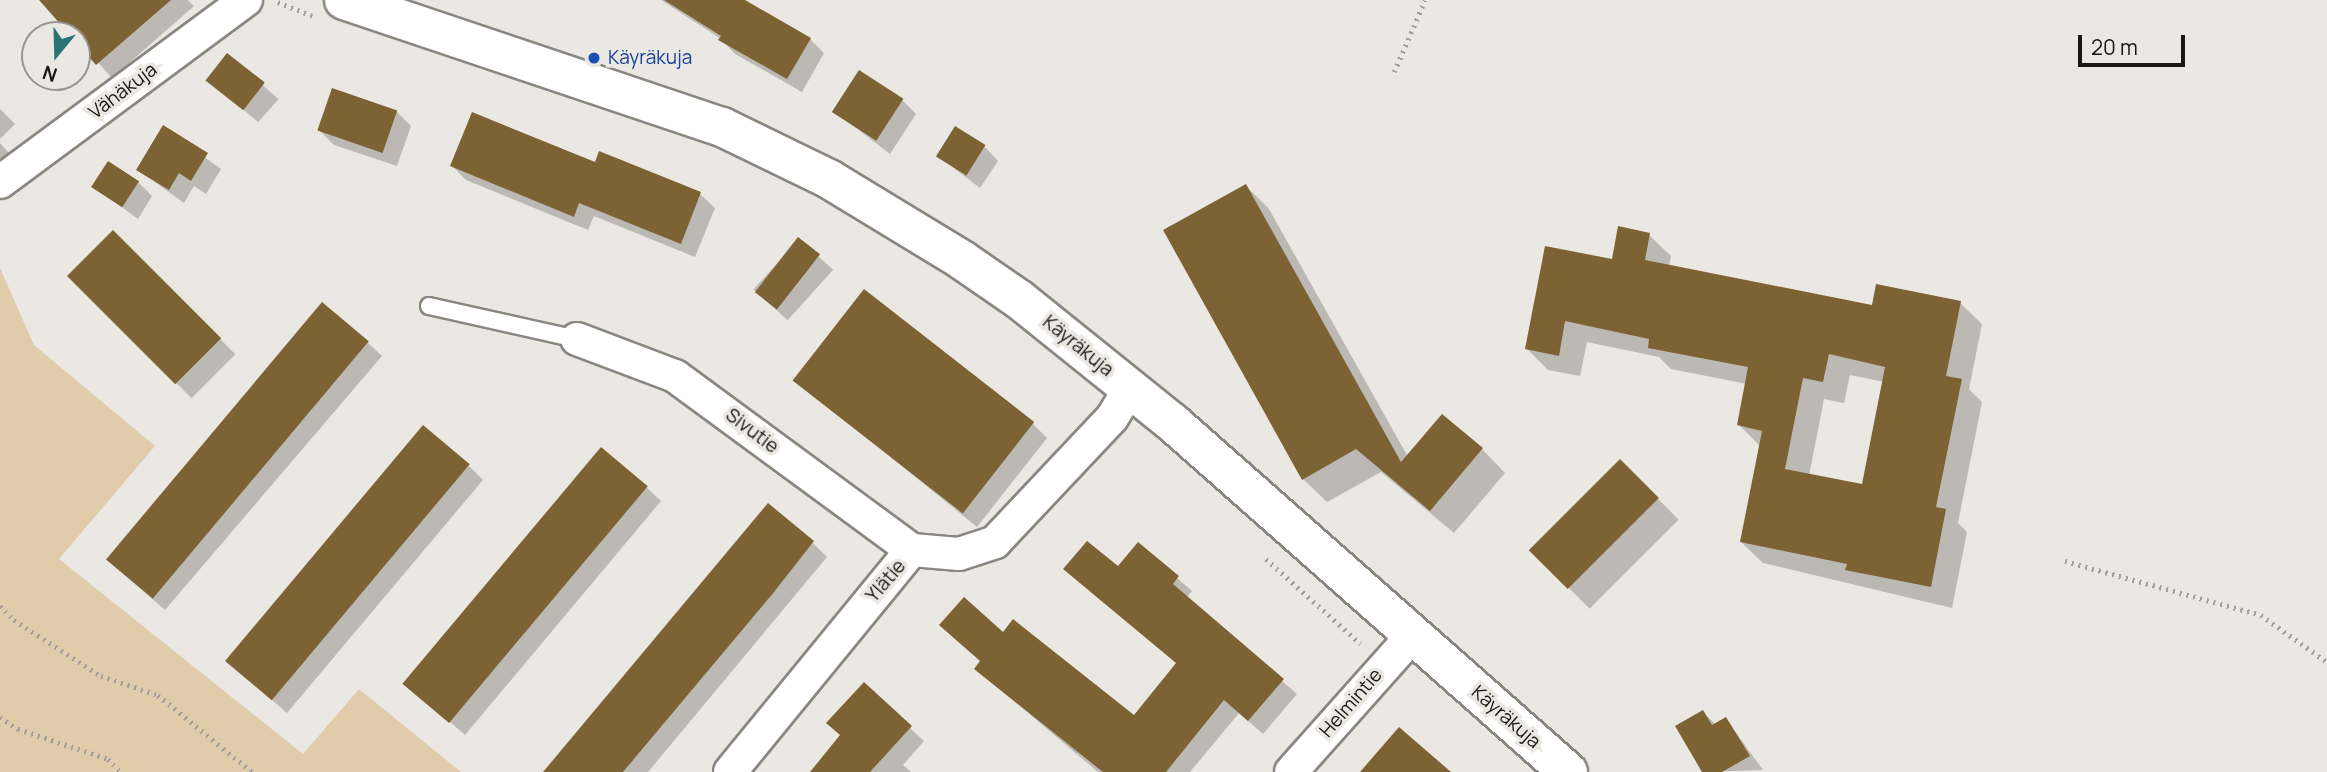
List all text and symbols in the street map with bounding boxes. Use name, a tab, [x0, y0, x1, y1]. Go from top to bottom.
north arrow	[21, 21, 91, 91]
scale bar	[2082, 21, 2189, 65]
text: 20 m	[2091, 33, 2138, 61]
place label: Käyräkuja	[608, 47, 692, 69]
marker: Käyräkuja	[586, 50, 602, 66]
street label: Vähäkuja	[85, 58, 161, 124]
text: N	[39, 59, 61, 88]
street label: Käyräkuja	[1038, 311, 1118, 381]
street label: Sivutie	[721, 404, 783, 458]
street label: Ylätie	[861, 555, 911, 607]
street label: Helmintie	[1315, 664, 1387, 742]
street label: Käyräkuja	[1467, 681, 1545, 753]

